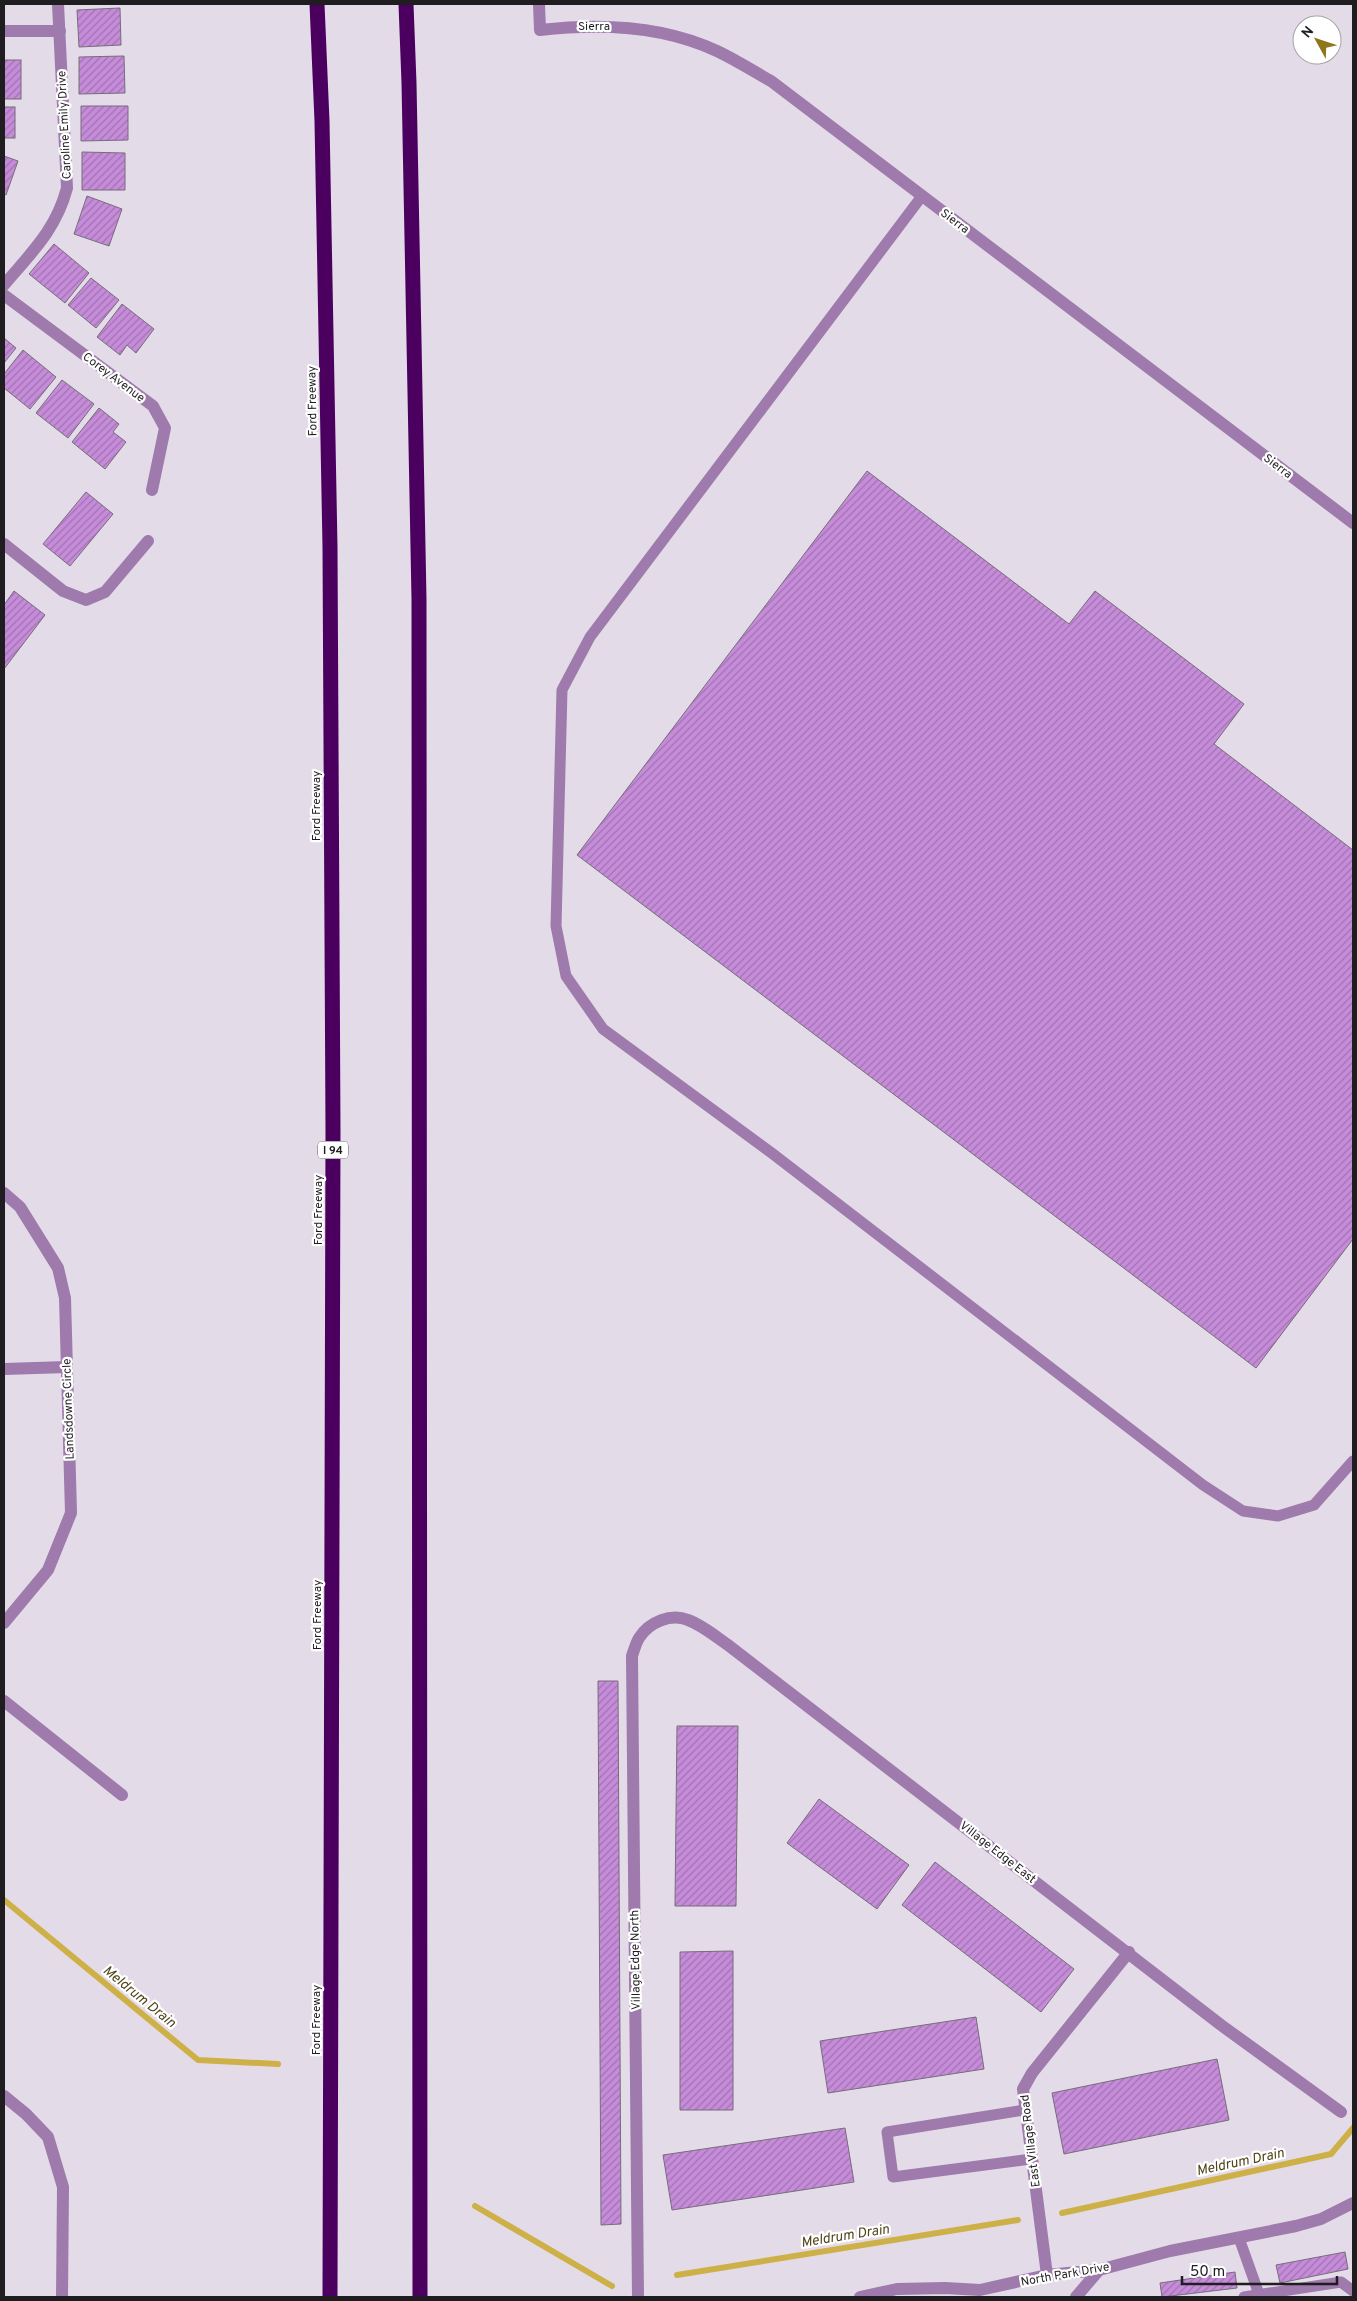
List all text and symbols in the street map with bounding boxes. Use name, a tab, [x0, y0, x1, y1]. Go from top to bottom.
north arrow	[1292, 15, 1342, 65]
street label: Sierra	[578, 19, 610, 35]
text: N	[1298, 23, 1318, 42]
street label: Caroline Emily Drive	[54, 70, 76, 180]
street label: Sierra	[937, 206, 972, 238]
street label: Corey Avenue	[79, 349, 148, 406]
street label: Ford Freeway	[304, 366, 322, 436]
street label: Sierra	[1260, 451, 1295, 483]
street label: Ford Freeway	[309, 771, 325, 841]
road number: I 94	[318, 1142, 348, 1158]
street label: Ford Freeway	[311, 1175, 327, 1245]
street label: Landsdowne Circle	[59, 1358, 79, 1460]
street label: Ford Freeway	[310, 1580, 326, 1650]
street label: Village Edge East	[956, 1818, 1039, 1888]
street label: Village Edge North	[627, 1910, 645, 2010]
water label: Meldrum Drain	[99, 1962, 179, 2032]
street label: Ford Freeway	[309, 1985, 325, 2055]
street label: East Village Road	[1017, 2094, 1045, 2188]
water label: Meldrum Drain	[1195, 2145, 1286, 2180]
water label: Meldrum Drain	[800, 2221, 891, 2252]
scale bar	[1182, 2254, 1337, 2286]
street label: North Park Drive	[1020, 2259, 1111, 2291]
text: 50 m	[1190, 2263, 1225, 2282]

